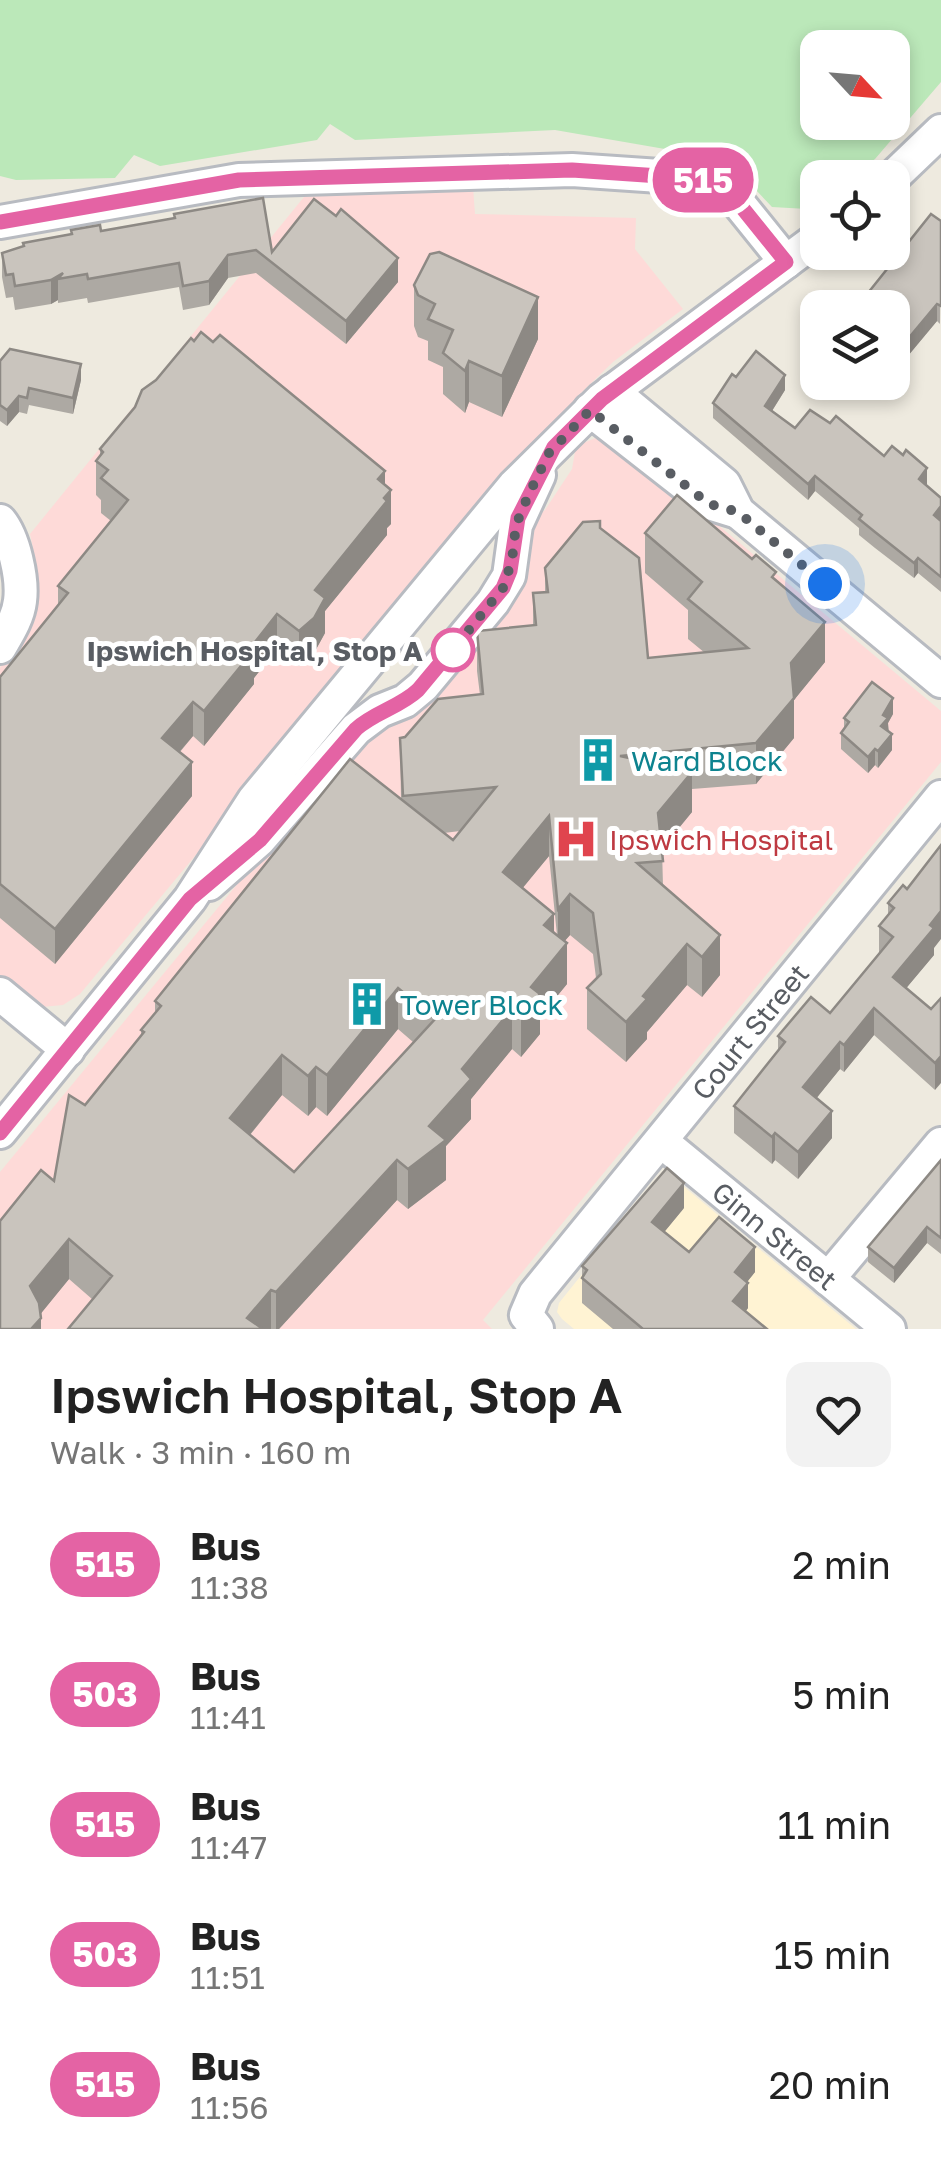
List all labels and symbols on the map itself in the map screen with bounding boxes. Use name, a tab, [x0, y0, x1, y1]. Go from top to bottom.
north arrow	[800, 30, 910, 140]
line badge: 515	[646, 148, 760, 212]
your location	[800, 559, 850, 609]
marker: Ipswich Hospital, Stop A	[432, 629, 474, 671]
place label: Ipswich Hospital, Stop A	[87, 634, 423, 667]
building icon: Ward Block	[574, 736, 622, 784]
place label: Ward Block	[631, 744, 783, 777]
hospital icon: Ipswich Hospital	[552, 815, 600, 863]
place label: Ipswich Hospital	[609, 823, 833, 856]
street label: Court Street	[685, 957, 815, 1106]
building icon: Tower Block	[343, 980, 391, 1028]
place label: Tower Block	[400, 988, 563, 1021]
street label: Ginn Street	[706, 1174, 844, 1296]

